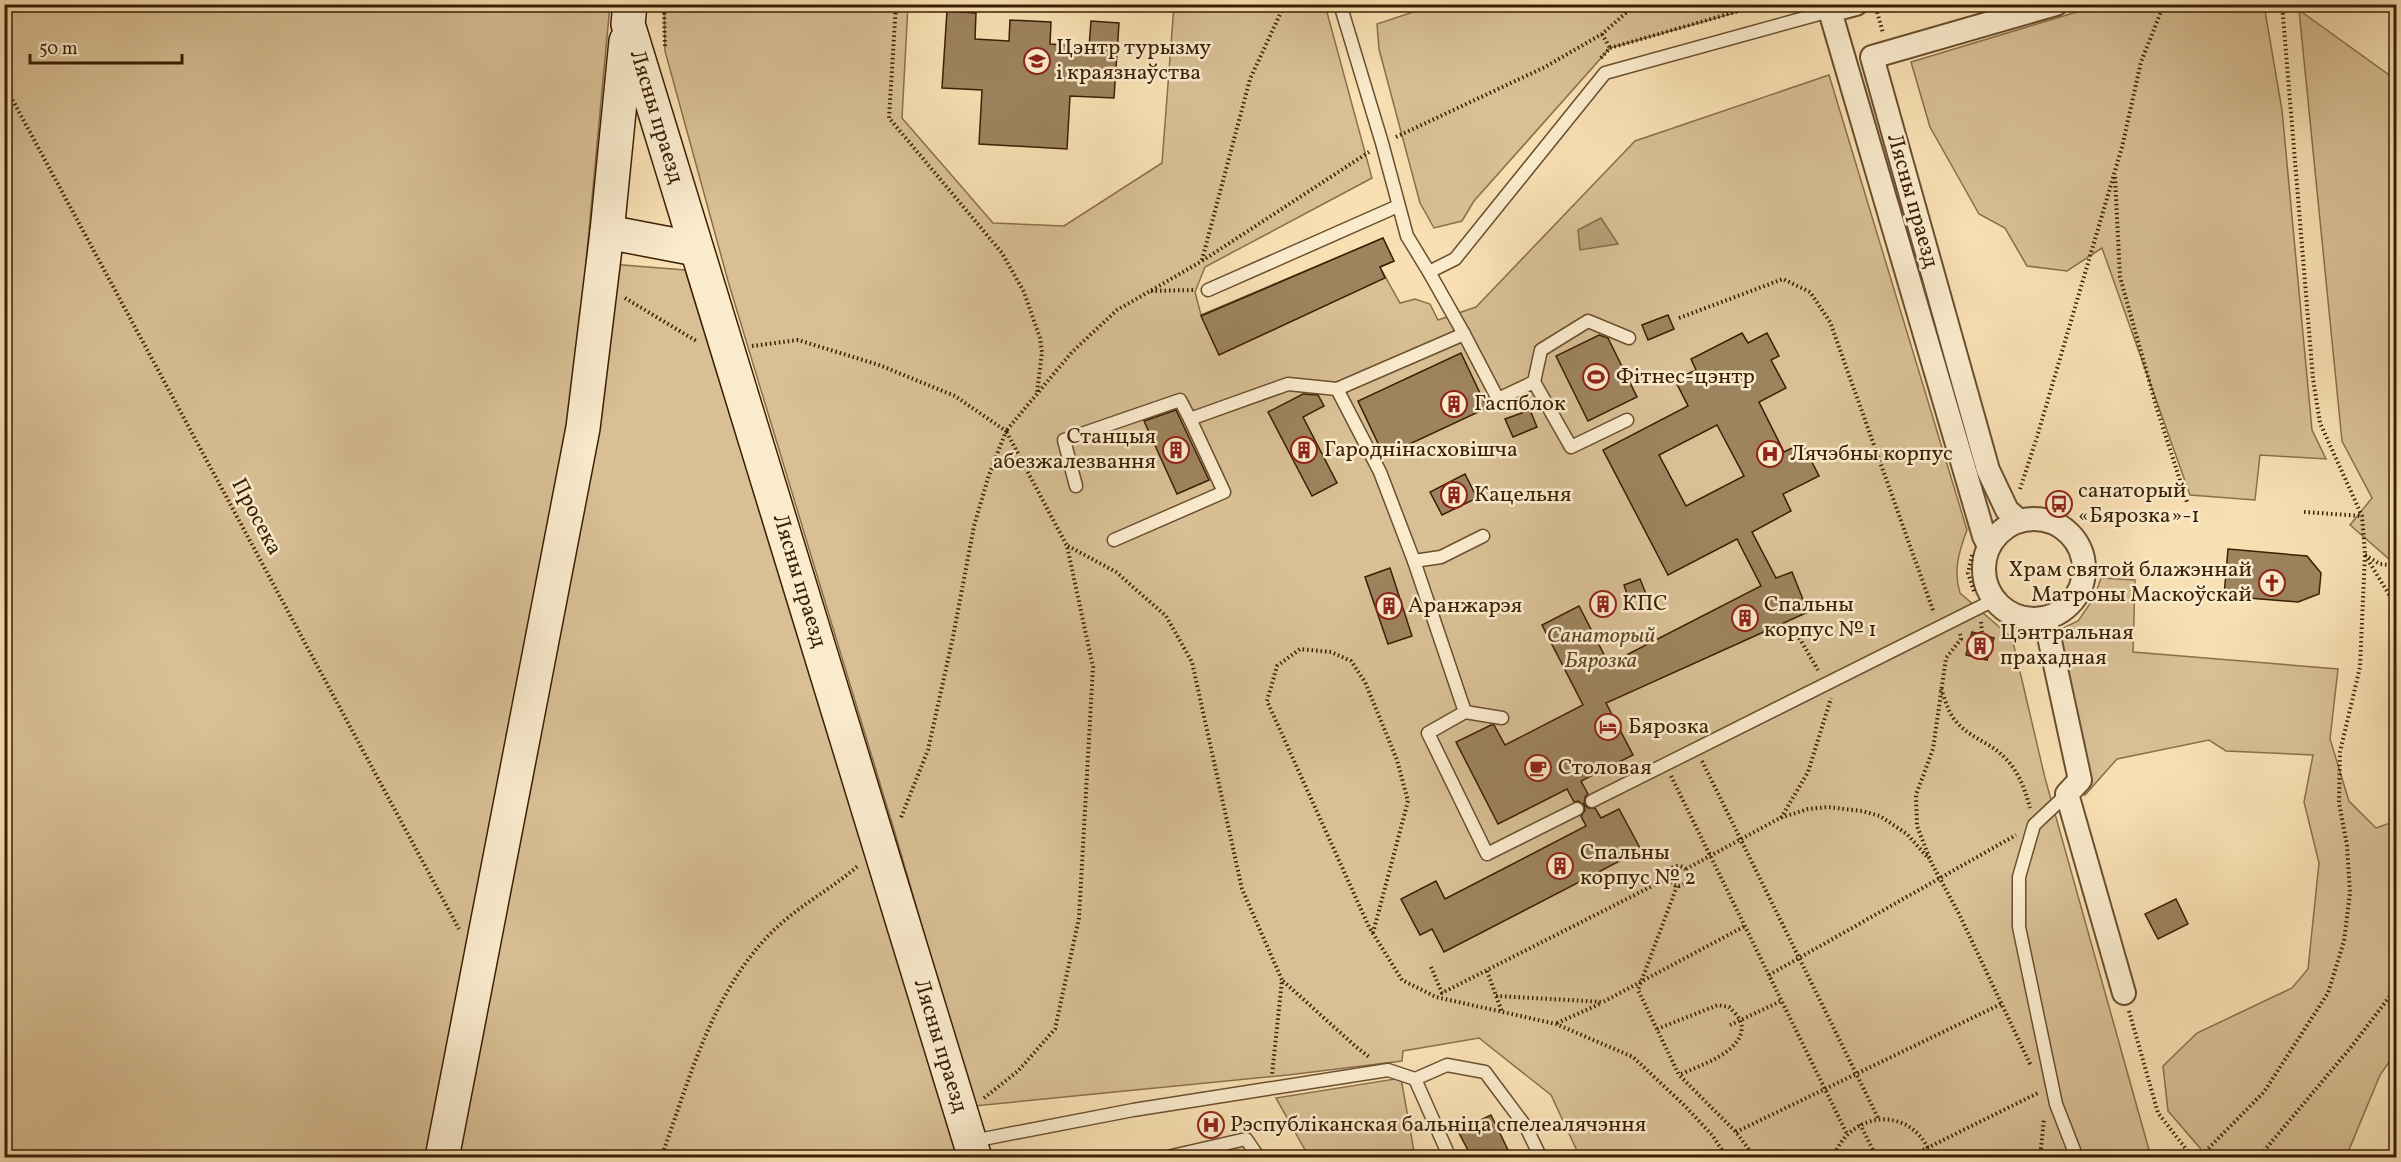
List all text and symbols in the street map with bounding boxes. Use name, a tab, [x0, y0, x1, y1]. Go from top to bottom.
scale bar	[30, 27, 182, 65]
place label: Цэнтр турызму і краязнаўства	[1056, 33, 1211, 89]
text: 50 m	[39, 37, 78, 62]
street label: Лясны праезд	[621, 46, 691, 188]
school or university icon: Цэнтр турызму і краязнаўства	[1022, 46, 1052, 76]
street label: Лясны праезд	[1878, 130, 1946, 272]
sports icon: Фітнес-цэнтр	[1581, 362, 1611, 392]
place label: Фітнес-цэнтр	[1616, 362, 1755, 393]
building icon: Гаспблок	[1439, 389, 1469, 419]
place label: Гаспблок	[1474, 389, 1566, 420]
place label: Станцыя абезжалезвання	[993, 422, 1156, 478]
building icon: Станцыя абезжалезвання	[1161, 435, 1191, 465]
building icon: Гароднінасховішча	[1289, 435, 1319, 465]
place label: Гароднінасховішча	[1324, 435, 1518, 466]
hospital icon: Лячэбны корпус	[1755, 439, 1785, 469]
place label: Лячэбны корпус	[1790, 439, 1953, 470]
street label: Просека	[223, 473, 289, 561]
place label: санаторый «Бярозка»-1	[2078, 476, 2200, 532]
building icon: Кацельня	[1439, 480, 1469, 510]
place label: Кацельня	[1474, 480, 1571, 511]
bus stop icon: санаторый «Бярозка»-1	[2044, 489, 2074, 519]
street label: Лясны праезд	[764, 510, 834, 652]
place label: Храм святой блажэннай Матроны Маскоўскай	[2009, 555, 2252, 611]
church icon: Храм святой блажэннай Матроны Маскоўскай	[2257, 568, 2287, 598]
building icon: КПС	[1588, 589, 1618, 619]
place label: КПС	[1622, 589, 1668, 620]
place label: Спальны корпус № 1	[1764, 590, 1877, 646]
building icon: Аранжарэя	[1374, 591, 1404, 621]
place label: Аранжарэя	[1408, 591, 1522, 622]
building icon: Спальны корпус № 1	[1730, 603, 1760, 633]
place label: Цэнтральная прахадная	[2000, 618, 2134, 674]
park label: Санаторый Бярозка	[1547, 621, 1655, 677]
building icon: Цэнтральная прахадная	[1965, 631, 1995, 661]
hotel icon: Бярозка	[1593, 712, 1623, 742]
place label: Бярозка	[1628, 712, 1710, 743]
cafe icon: Столовая	[1523, 753, 1553, 783]
place label: Столовая	[1558, 753, 1652, 784]
place label: Спальны корпус № 2	[1580, 838, 1696, 894]
building icon: Спальны корпус № 2	[1545, 851, 1575, 881]
street label: Лясны праезд	[905, 975, 975, 1117]
hospital icon: Рэспубліканская бальніца спелеалячэння	[1196, 1110, 1226, 1140]
place label: Рэспубліканская бальніца спелеалячэння	[1230, 1110, 1646, 1141]

